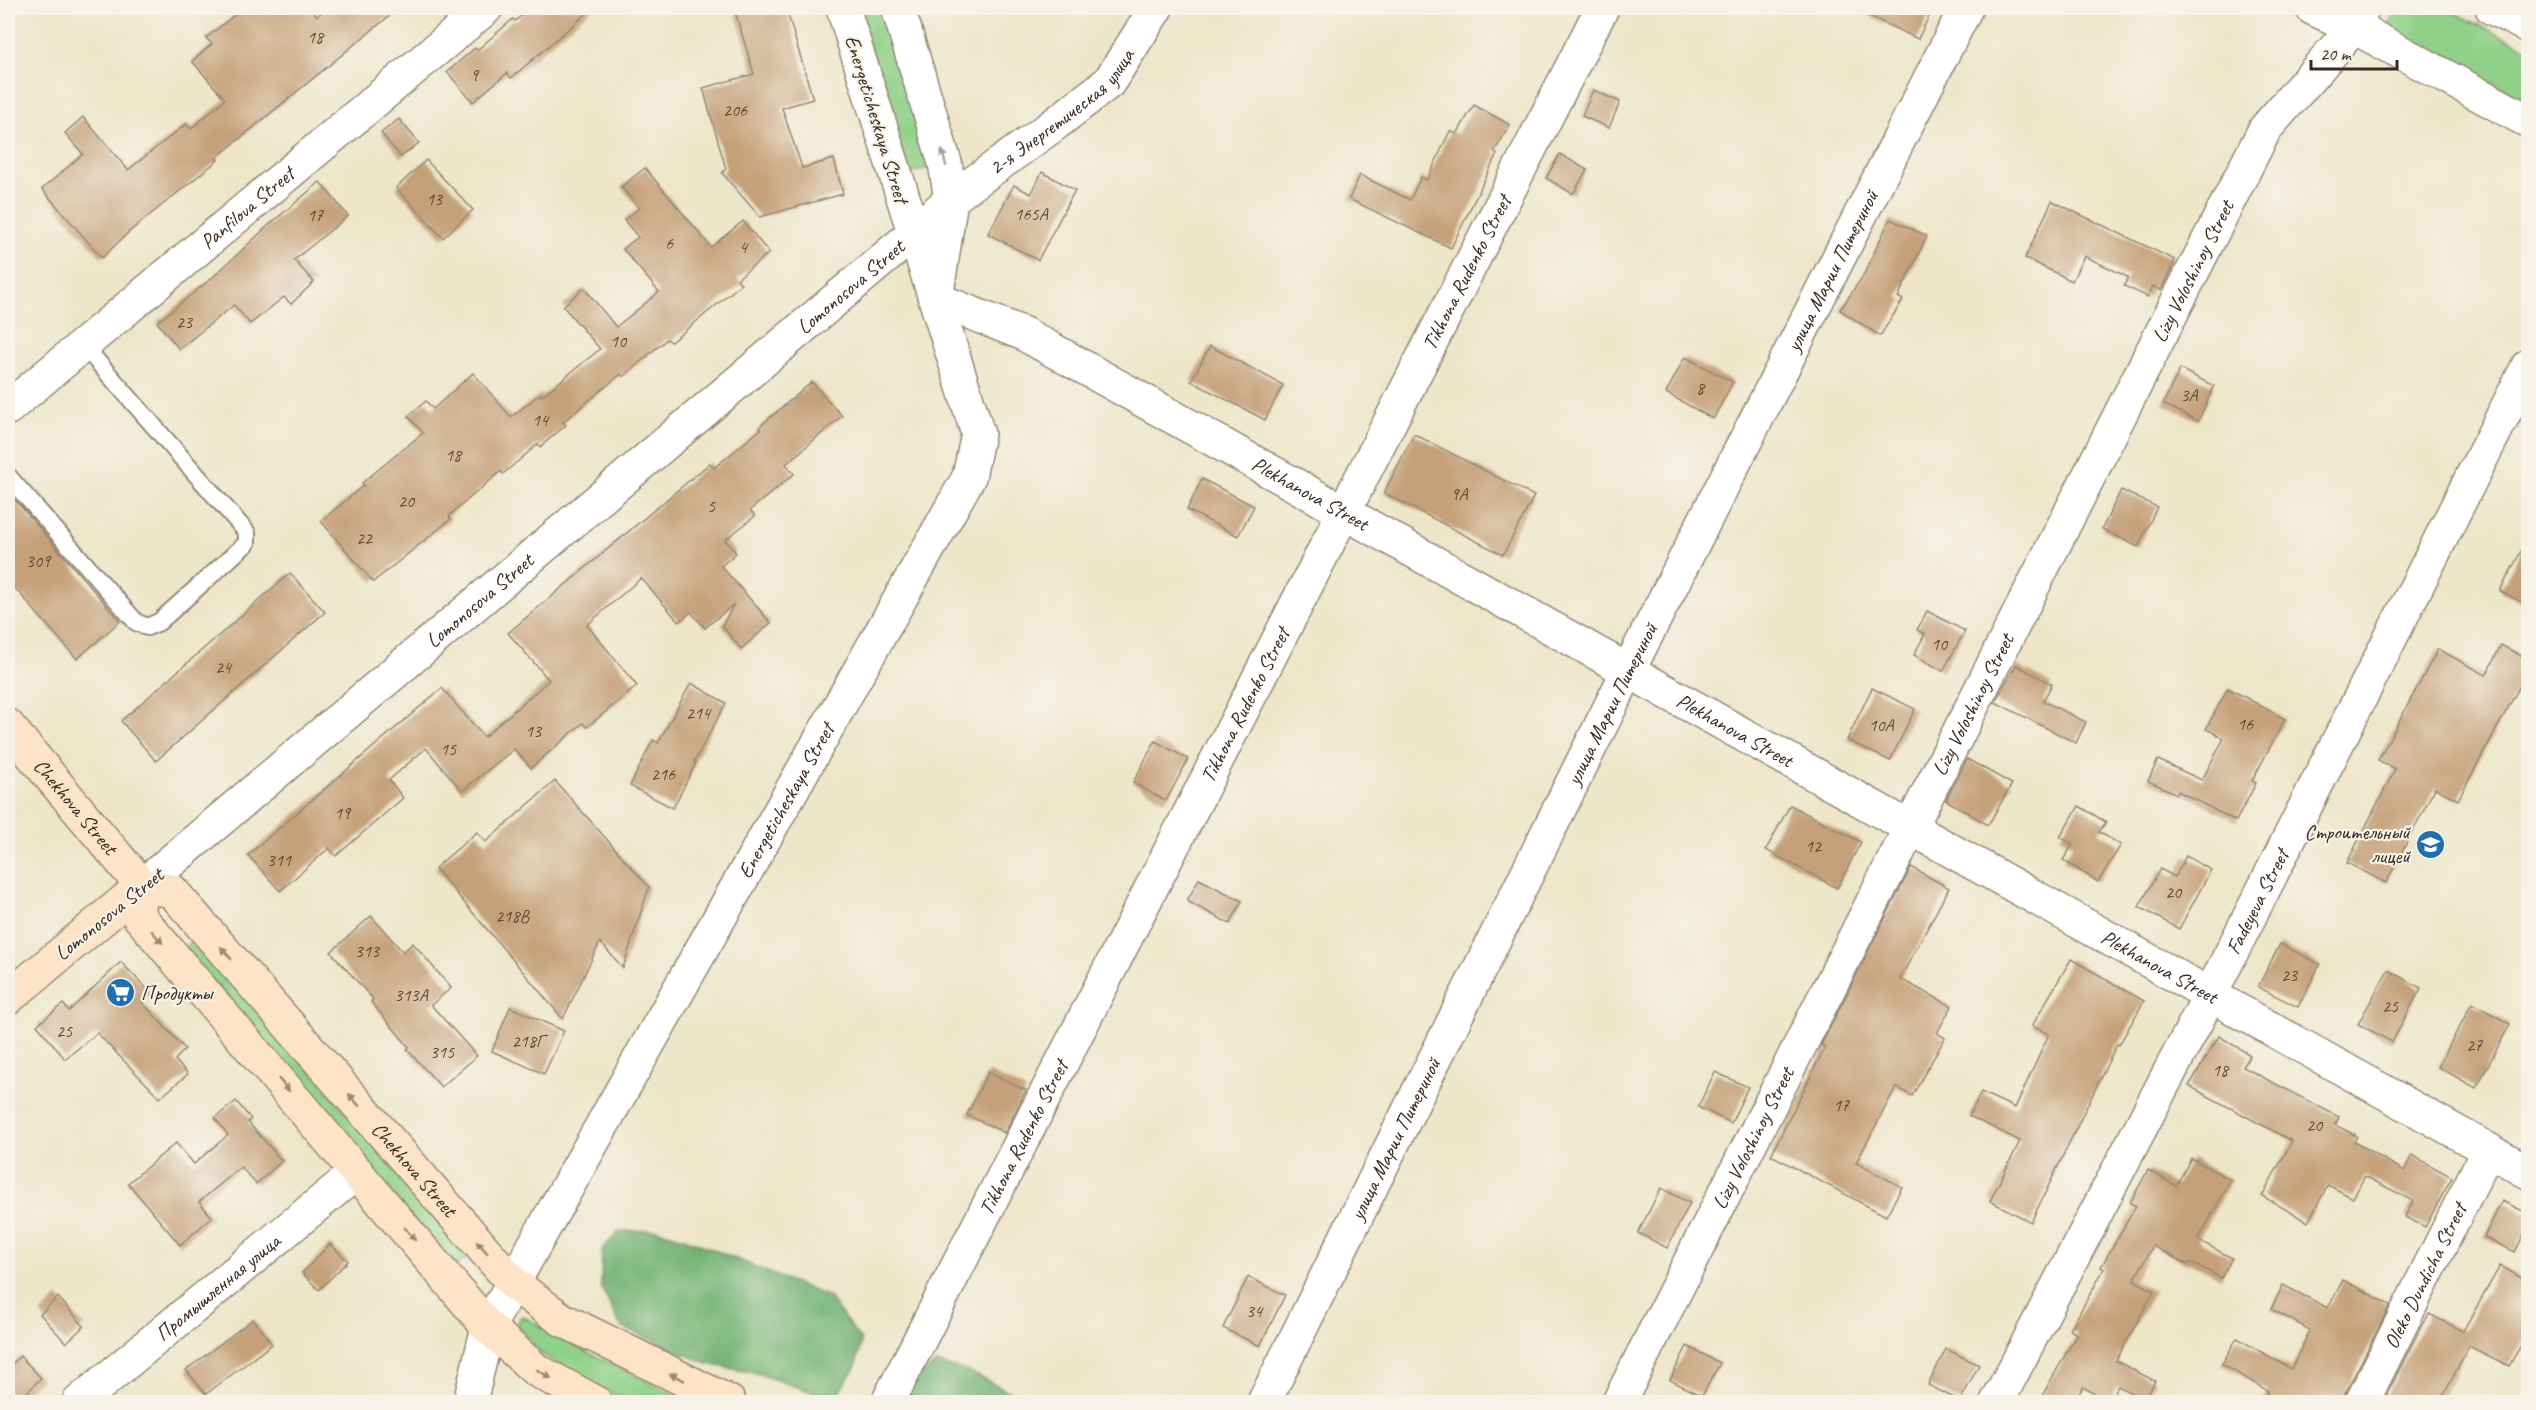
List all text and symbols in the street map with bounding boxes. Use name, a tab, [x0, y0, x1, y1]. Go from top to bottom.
house number: 18	[307, 26, 325, 48]
street label: Energeticheskaya Street	[839, 32, 916, 209]
scale bar	[2311, 33, 2396, 71]
street label: 2-я Энергетическая улица	[984, 43, 1141, 180]
text: 20 m	[2320, 43, 2353, 65]
house number: 9	[470, 64, 480, 86]
house number: 206	[723, 99, 748, 121]
one-way arrow	[938, 149, 948, 168]
street label: Panfilova Street	[195, 159, 302, 255]
street label: улица Марии Питериной	[1779, 184, 1885, 357]
house number: 13	[426, 188, 444, 210]
street label: Tikhona Rudenko Street	[1416, 188, 1518, 354]
street label: Lizy Voloshinoy Street	[2146, 194, 2240, 346]
house number: 165А	[1014, 203, 1049, 225]
house number: 17	[307, 204, 324, 226]
house number: 6	[665, 232, 674, 254]
street label: Lomonosova Street	[791, 233, 911, 340]
house number: 4	[739, 236, 749, 258]
house number: 23	[176, 311, 194, 333]
house number: 10	[610, 330, 628, 352]
house number: 8	[1696, 377, 1706, 399]
house number: 3А	[2180, 384, 2199, 406]
house number: 14	[532, 409, 550, 431]
house number: 18	[445, 444, 463, 466]
street label: Plekhanova Street	[1247, 451, 1375, 537]
house number: 9А	[1450, 483, 1469, 505]
house number: 20	[398, 490, 416, 512]
house number: 5	[707, 495, 716, 517]
house number: 22	[356, 527, 374, 549]
street label: Lomonosova Street	[420, 546, 540, 653]
house number: 309	[26, 550, 52, 572]
street label: улица Марии Питериной	[1560, 617, 1664, 791]
street label: Tikhona Rudenko Street	[1195, 621, 1297, 787]
street label: Lizy Voloshinoy Street	[1926, 628, 2021, 780]
house number: 10	[1931, 633, 1949, 655]
house number: 24	[215, 656, 233, 678]
street label: Plekhanova Street	[1672, 687, 1799, 774]
house number: 214	[686, 702, 712, 724]
house number: 16	[2237, 713, 2254, 735]
house number: 10А	[1868, 714, 1895, 736]
street label: Energeticheskaya Street	[732, 716, 842, 883]
house number: 13	[525, 720, 543, 742]
house number: 15	[440, 738, 457, 760]
street label: Chekhova Street	[28, 753, 124, 861]
house number: 216	[651, 763, 676, 785]
house number: 19	[334, 802, 352, 824]
place label: Строительный лицей	[2305, 819, 2411, 869]
school or university icon: Строительный лицей	[2415, 828, 2447, 860]
house number: 12	[1805, 835, 1823, 857]
street label: Fadeyeva Street	[2220, 842, 2296, 958]
house number: 311	[267, 849, 292, 871]
street label: Lomonosova Street	[49, 861, 170, 966]
house number: 20	[2165, 881, 2183, 903]
house number: 218В	[495, 905, 531, 927]
street label: Plekhanova Street	[2096, 924, 2224, 1010]
one-way arrow	[150, 929, 163, 944]
house number: 313	[355, 940, 381, 962]
one-way arrow	[220, 946, 233, 961]
house number: 23	[2281, 964, 2299, 986]
supermarket icon: Продукты	[104, 977, 136, 1009]
place label: Продукты	[141, 980, 214, 1006]
house number: 313А	[394, 984, 429, 1006]
house number: 25	[2382, 995, 2399, 1017]
house number: 25	[56, 1020, 73, 1042]
house number: 218Г	[512, 1030, 548, 1052]
house number: 27	[2466, 1034, 2483, 1056]
house number: 315	[430, 1041, 455, 1063]
street label: улица Марии Питериной	[1343, 1052, 1447, 1226]
street label: Tikhona Rudenko Street	[973, 1053, 1075, 1219]
house number: 18	[2212, 1059, 2230, 1081]
street label: Lizy Voloshinoy Street	[1706, 1061, 1801, 1213]
one-way arrow	[277, 1077, 290, 1093]
one-way arrow	[348, 1093, 361, 1108]
house number: 17	[1833, 1094, 1850, 1116]
house number: 20	[2306, 1114, 2324, 1136]
street label: Chekhova Street	[366, 1117, 464, 1224]
street label: Oleko Dundicha Street	[2378, 1196, 2474, 1353]
street label: Промышленная улица	[150, 1226, 287, 1347]
one-way arrow	[403, 1226, 416, 1241]
one-way arrow	[476, 1240, 489, 1255]
house number: 34	[1246, 1300, 1264, 1322]
one-way arrow	[536, 1369, 552, 1380]
one-way arrow	[668, 1372, 685, 1381]

